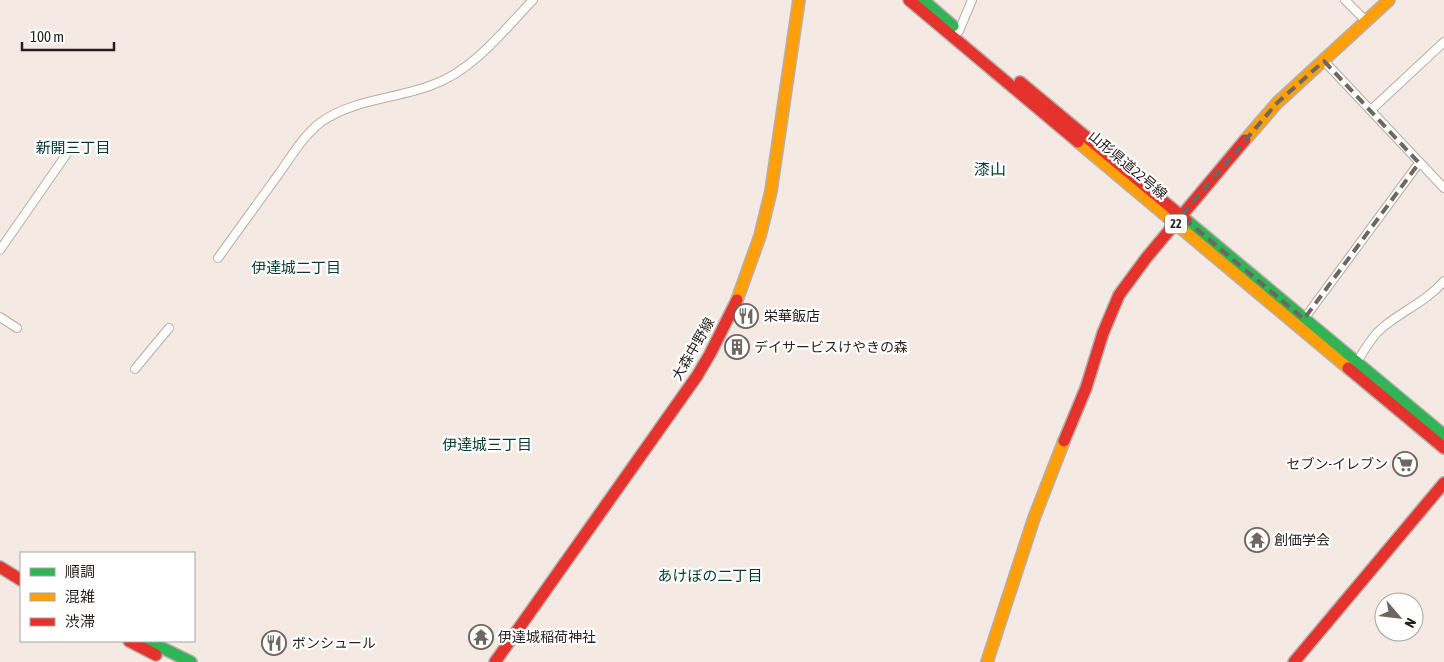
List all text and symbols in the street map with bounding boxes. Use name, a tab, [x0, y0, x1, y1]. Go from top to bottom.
scale bar	[22, 20, 115, 52]
text: 100 m	[30, 28, 64, 45]
street label: 山形県道22号線	[1086, 128, 1170, 202]
district label: 新開三丁目	[35, 139, 111, 156]
district label: 漆山	[974, 160, 1006, 178]
road number: 22	[1165, 214, 1187, 233]
district label: 伊達城二丁目	[251, 259, 341, 276]
restaurant icon: 栄華飯店	[733, 303, 759, 329]
place label: 栄華飯店	[764, 308, 820, 324]
street label: 大森中野線	[669, 315, 717, 383]
building icon: デイサービスけやきの森	[724, 334, 750, 360]
place label: デイサービスけやきの森	[754, 339, 908, 355]
district label: 伊達城三丁目	[442, 436, 532, 453]
supermarket icon: セブン-イレブン	[1392, 451, 1418, 477]
place label: セブン-イレブン	[1287, 456, 1388, 472]
temple icon: 創価学会	[1244, 527, 1270, 553]
place label: 創価学会	[1274, 532, 1330, 548]
legend	[20, 552, 195, 642]
text: 順調	[65, 563, 95, 580]
district label: あけぼの二丁目	[657, 567, 763, 584]
text: 混雑	[65, 588, 95, 605]
north arrow	[1374, 592, 1424, 642]
text: 渋滞	[65, 613, 95, 630]
text: N	[1401, 616, 1419, 631]
temple icon: 伊達城稲荷神社	[468, 624, 494, 650]
place label: 伊達城稲荷神社	[498, 629, 596, 645]
restaurant icon: ボンシュール	[261, 630, 287, 656]
place label: ボンシュール	[292, 635, 376, 651]

